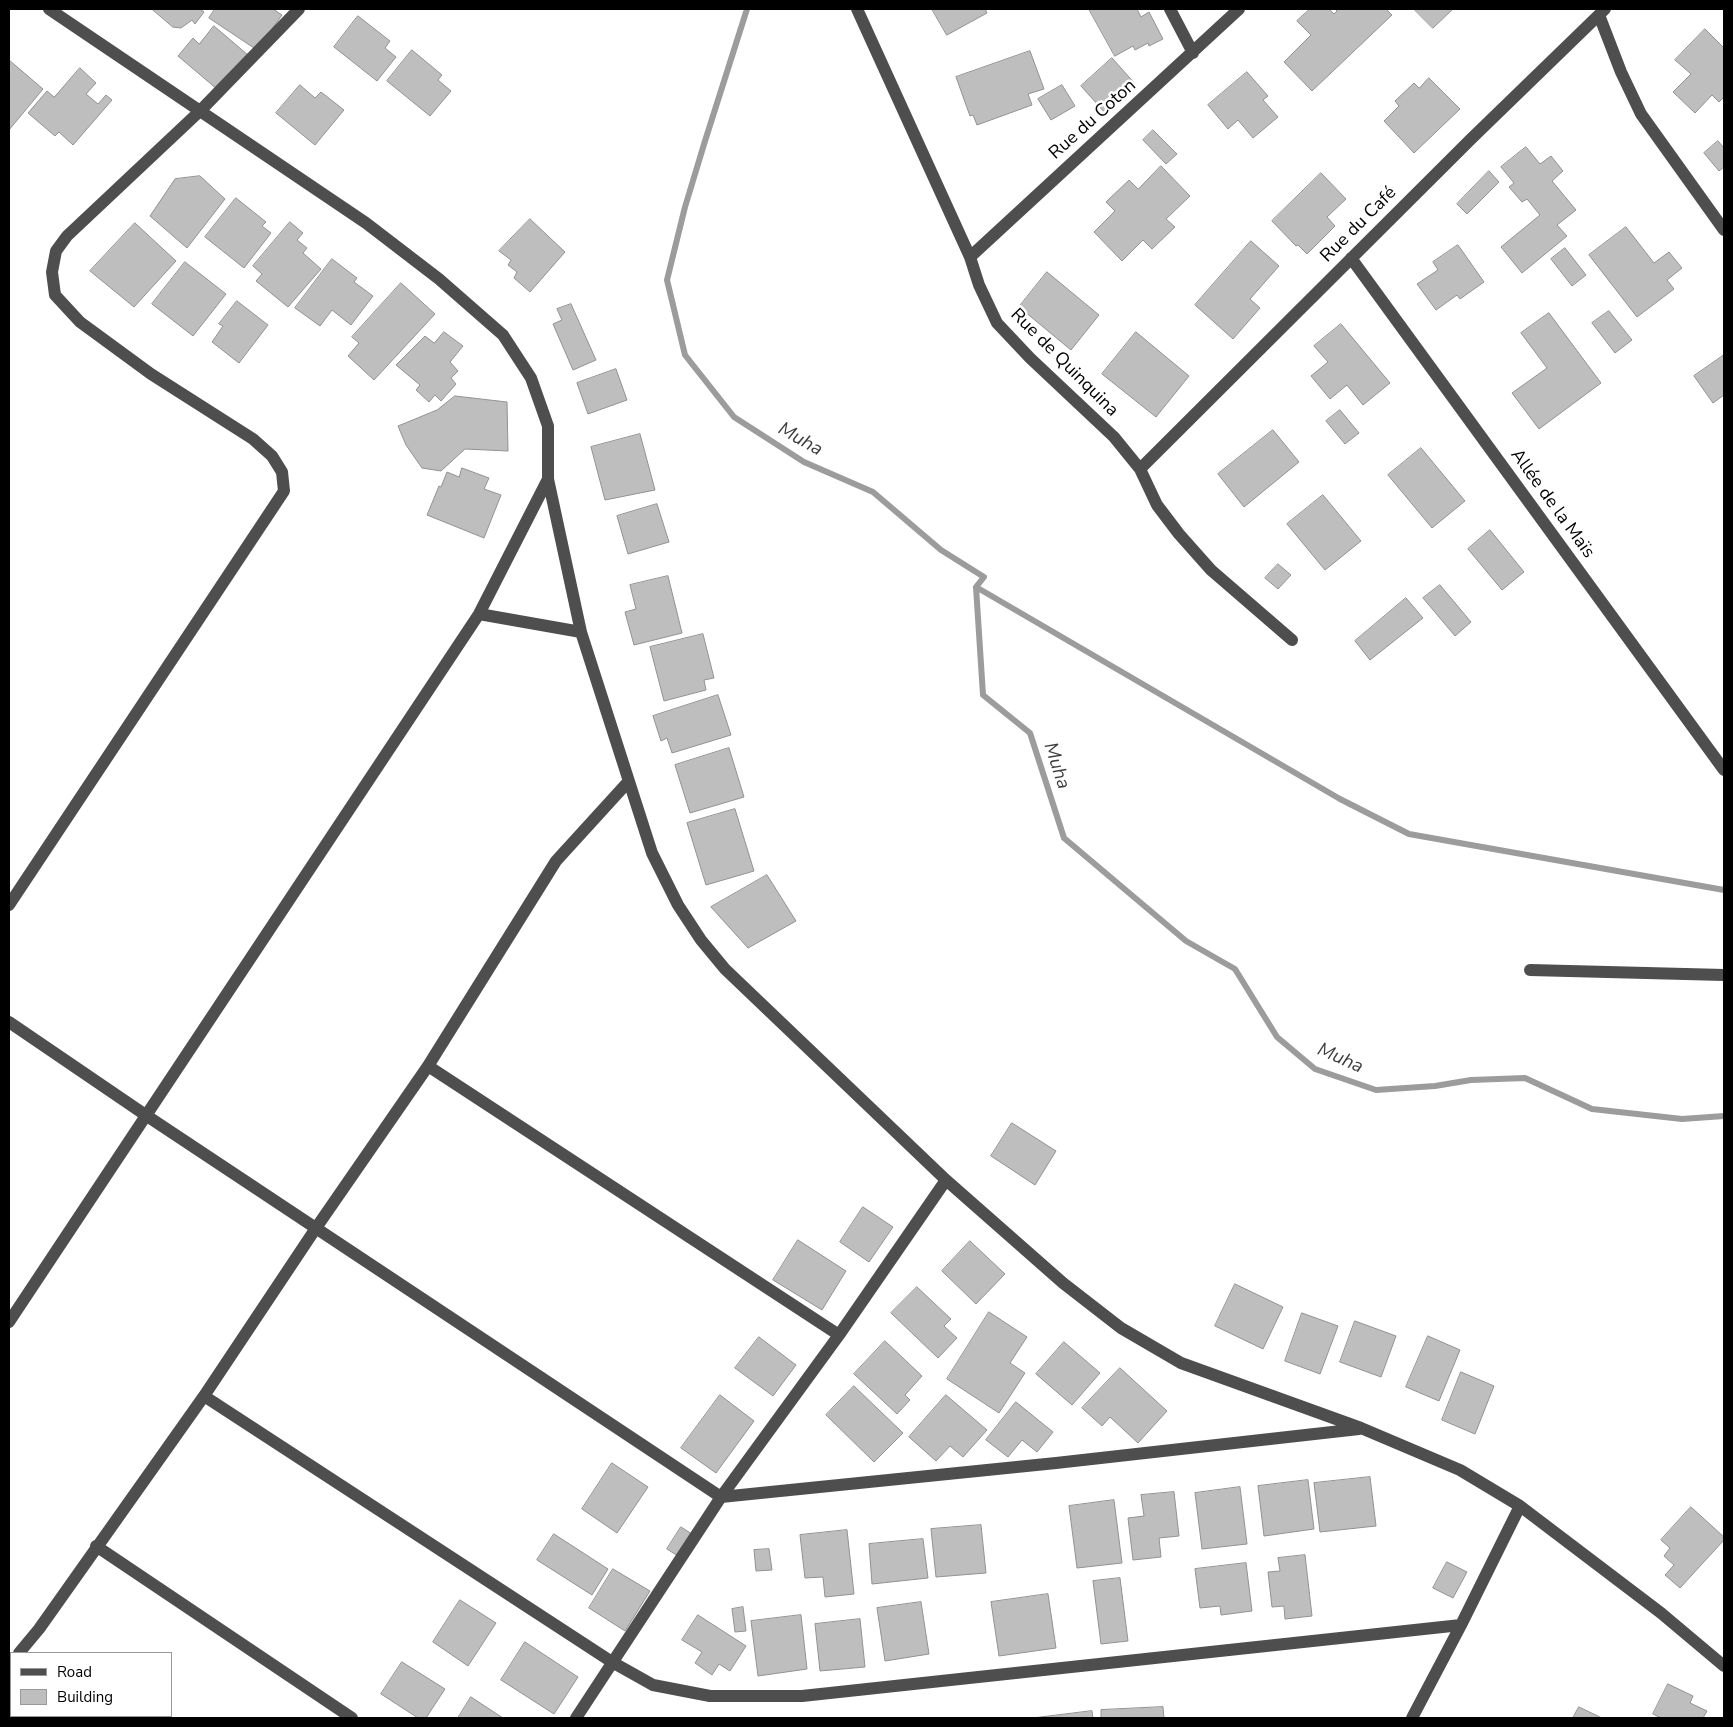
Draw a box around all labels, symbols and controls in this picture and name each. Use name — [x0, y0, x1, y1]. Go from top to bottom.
street label: Rue du Coton — [1045, 75, 1141, 165]
street label: Rue du Café — [1317, 183, 1401, 267]
street label: Rue de Quinquina — [1005, 304, 1123, 422]
water label: Muha — [774, 418, 826, 462]
street label: Allée de la Maïs — [1505, 445, 1599, 563]
water label: Muha — [1038, 740, 1074, 792]
water label: Muha — [1314, 1039, 1366, 1079]
legend — [10, 1652, 172, 1717]
text: Road — [57, 1662, 92, 1682]
text: Building — [57, 1687, 113, 1707]

